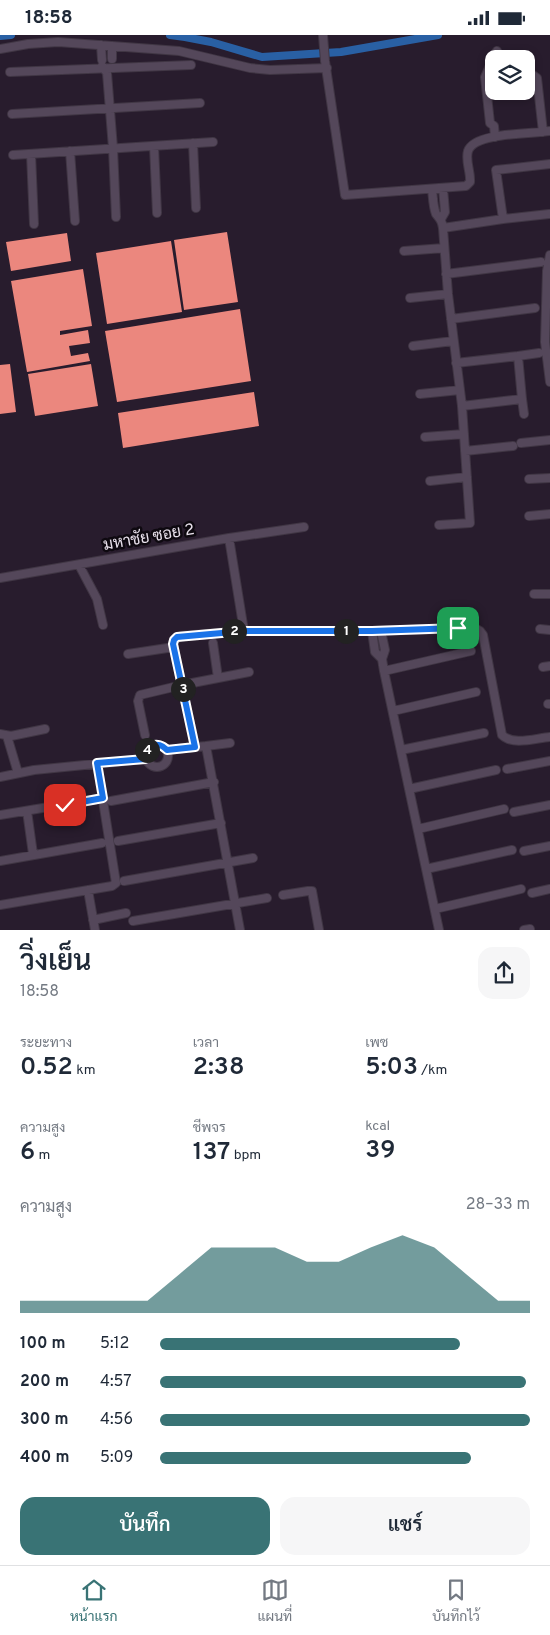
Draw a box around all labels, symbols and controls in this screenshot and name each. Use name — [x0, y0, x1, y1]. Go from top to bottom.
text: 18:58 — [25, 6, 73, 30]
map controls — [485, 50, 535, 100]
button: layers — [485, 50, 535, 100]
street label: มหาชัย ซอย 2 — [101, 518, 196, 556]
pin — [437, 607, 479, 649]
icon: arrive — [444, 614, 472, 642]
pin: 2 — [222, 619, 246, 643]
pin: 1 — [334, 619, 358, 643]
text: 2 — [230, 623, 239, 640]
text: 1 — [344, 623, 349, 640]
pin: 3 — [170, 677, 196, 701]
text: 3 — [179, 681, 188, 698]
pin: 4 — [134, 737, 160, 763]
text: 4 — [143, 742, 152, 759]
pin — [44, 784, 86, 826]
icon: check — [51, 791, 79, 819]
text: วิ่งเย็น — [20, 945, 91, 981]
button: share — [478, 947, 530, 999]
text: 18:58 — [20, 982, 59, 1002]
text: ระยะทาง — [20, 1035, 72, 1052]
text: เวลา — [193, 1035, 219, 1052]
text: เพซ — [365, 1035, 388, 1052]
text: 0.52 — [20, 1052, 73, 1084]
text: 2:38 — [193, 1052, 244, 1084]
text: 5:03 — [365, 1052, 418, 1084]
text: km — [73, 1062, 96, 1079]
text: /km — [418, 1062, 447, 1079]
text: kcal — [365, 1118, 390, 1135]
text: ความสูง — [20, 1120, 65, 1137]
text: ชีพจร — [193, 1120, 226, 1137]
text: 39 — [365, 1135, 395, 1167]
text: 6 — [20, 1137, 35, 1169]
text: 137 — [193, 1137, 230, 1169]
text: m — [35, 1147, 50, 1164]
text: bpm — [230, 1147, 261, 1164]
text: 28–33 m — [466, 1195, 530, 1215]
text: ความสูง — [20, 1198, 72, 1218]
text: 100 m — [20, 1334, 66, 1354]
text: 5:12 — [100, 1334, 129, 1354]
text: 200 m — [20, 1372, 69, 1392]
text: 4:57 — [100, 1372, 132, 1392]
text: 300 m — [20, 1410, 68, 1430]
text: 4:56 — [100, 1410, 133, 1430]
text: 400 m — [20, 1448, 69, 1468]
text: 5:09 — [100, 1448, 133, 1468]
button: บันทึก — [20, 1497, 270, 1555]
button: แชร์ — [280, 1497, 530, 1555]
tab: หน้าแรก — [70, 1576, 118, 1626]
tab: แผนที่ — [257, 1576, 292, 1626]
tab: บันทึกไว้ — [432, 1576, 480, 1626]

